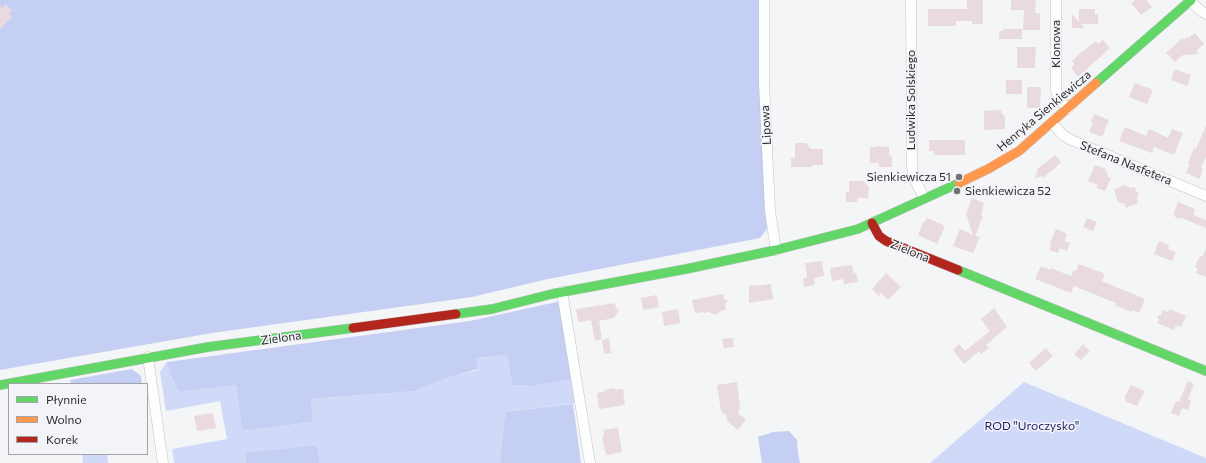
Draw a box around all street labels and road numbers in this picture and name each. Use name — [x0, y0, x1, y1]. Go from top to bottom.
street label: Klonowa — [1049, 20, 1063, 68]
street label: Ludwika Solskiego — [904, 50, 918, 150]
street label: Henryka Sienkiewicza — [994, 67, 1094, 155]
street label: Lipowa — [758, 105, 774, 145]
street label: Stefana Nasfetera — [1078, 138, 1174, 188]
street label: Zielona — [888, 237, 932, 265]
street label: Zielona — [260, 328, 302, 348]

